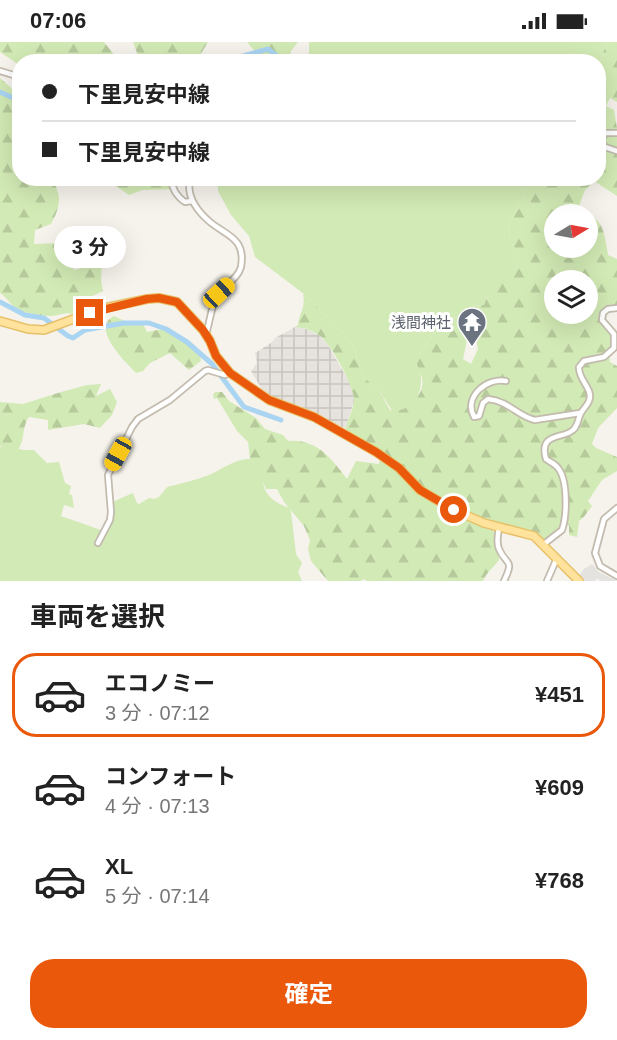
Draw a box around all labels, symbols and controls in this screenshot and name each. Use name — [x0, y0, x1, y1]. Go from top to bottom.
text: 07:06 — [30, 8, 86, 33]
text: 下里見安中線 — [78, 82, 210, 107]
text: 下里見安中線 — [78, 140, 210, 165]
north arrow — [544, 204, 598, 258]
map controls — [544, 204, 598, 324]
callout: 3 分 — [54, 226, 126, 268]
text: 3 分 — [72, 236, 108, 258]
button: layers — [544, 270, 598, 324]
car — [200, 274, 238, 312]
route end — [76, 299, 103, 326]
temple icon: 浅間神社 — [456, 306, 488, 348]
place label: 浅間神社 — [391, 314, 451, 331]
car — [101, 434, 135, 474]
route start — [440, 496, 467, 523]
text: 車両を選択 — [30, 602, 165, 632]
icon: car — [33, 668, 87, 722]
text: エコノミー — [105, 671, 215, 696]
text: ¥451 — [535, 682, 584, 707]
text: 3 分 · 07:12 — [105, 702, 210, 724]
icon: car — [33, 761, 87, 815]
text: コンフォート — [105, 764, 236, 789]
text: ¥609 — [535, 775, 584, 800]
text: 4 分 · 07:13 — [105, 795, 210, 817]
icon: car — [33, 854, 87, 908]
text: XL — [105, 854, 133, 879]
text: ¥768 — [535, 868, 584, 893]
text: 5 分 · 07:14 — [105, 885, 210, 907]
button: 確定 — [30, 959, 587, 1028]

